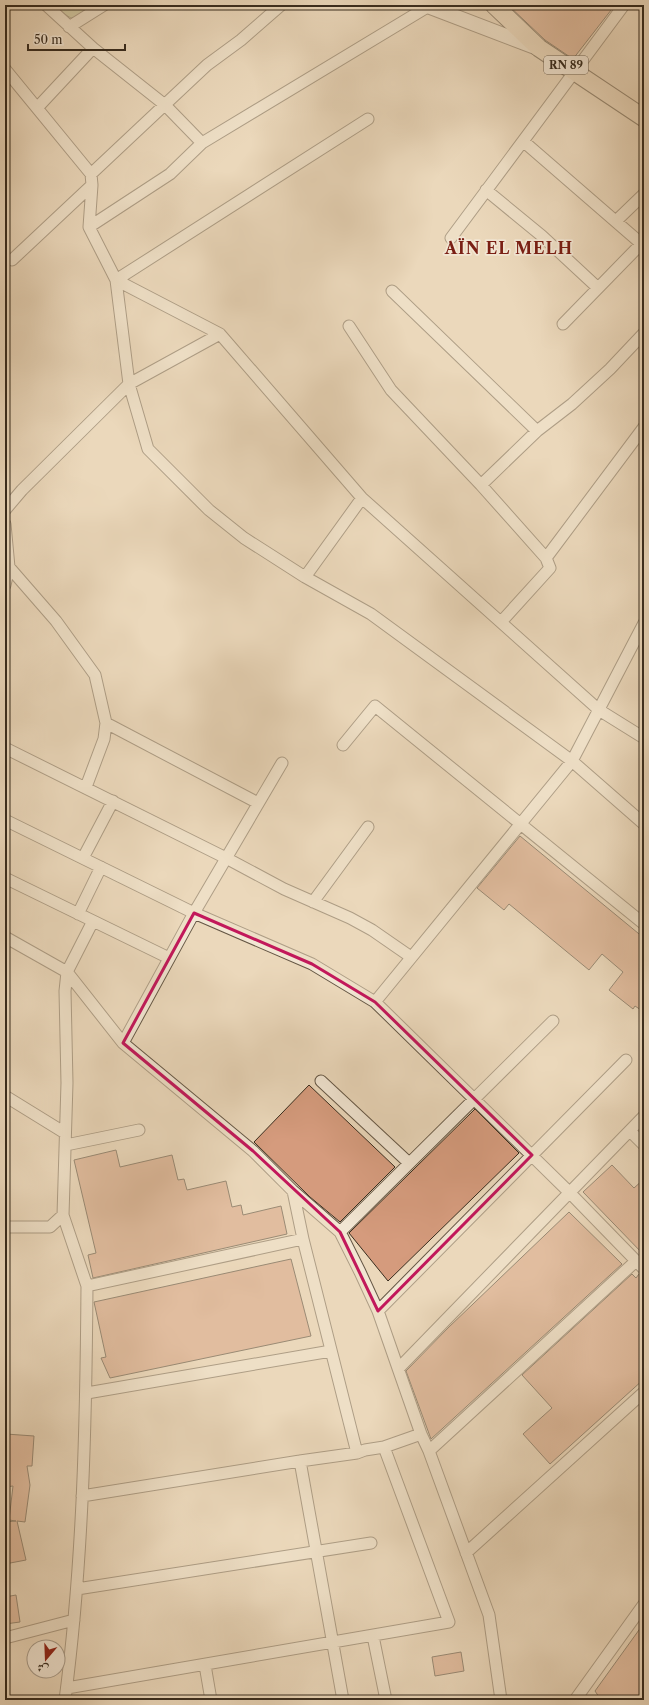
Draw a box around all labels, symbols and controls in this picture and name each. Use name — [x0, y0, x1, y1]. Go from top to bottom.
scale bar — [28, 26, 125, 52]
text: 50 m — [34, 32, 63, 47]
road number: RN 89 — [544, 56, 588, 74]
district label: AÏN EL MELH — [444, 238, 573, 258]
north arrow — [26, 1639, 66, 1679]
text: ش — [35, 1660, 50, 1677]

